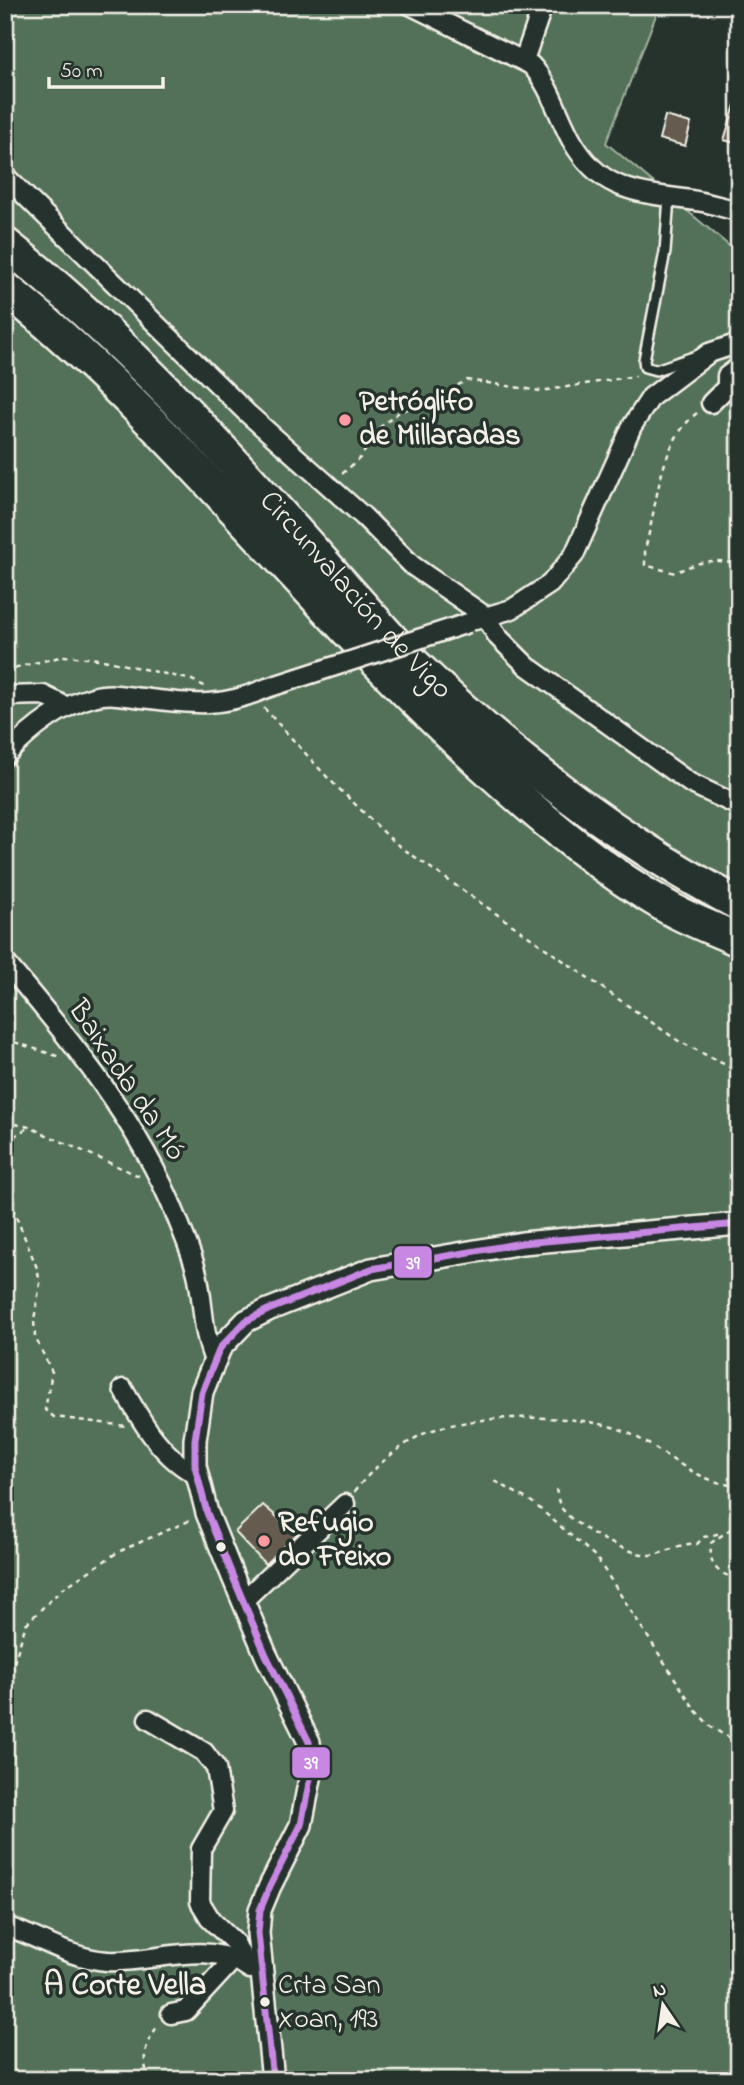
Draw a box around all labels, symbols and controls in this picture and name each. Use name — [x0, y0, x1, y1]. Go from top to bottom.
scale bar — [49, 46, 163, 90]
text: 50 m — [60, 57, 103, 87]
place label: Petróglifo de Millaradas — [359, 381, 521, 459]
marker: Petróglifo de Millaradas — [337, 412, 353, 428]
street label: Circunvalación de Vigo — [248, 481, 462, 711]
street label: Baixada da Mó — [55, 991, 196, 1171]
line badge: 39 — [393, 1245, 433, 1279]
text: 39 — [405, 1251, 420, 1278]
place label: Refugio do Freixo — [278, 1502, 391, 1580]
marker: Refugio do Freixo — [256, 1533, 272, 1549]
unlabelled marker — [214, 1540, 228, 1554]
line badge: 39 — [291, 1746, 331, 1779]
text: 39 — [303, 1751, 318, 1778]
district label: A Corte Vella — [44, 1963, 206, 2010]
place label: Crta San Xoan, 193 — [278, 1966, 380, 2041]
north arrow — [628, 1969, 698, 2039]
text: N — [650, 1976, 669, 2005]
marker: Crta San Xoan, 193 — [258, 1995, 272, 2009]

